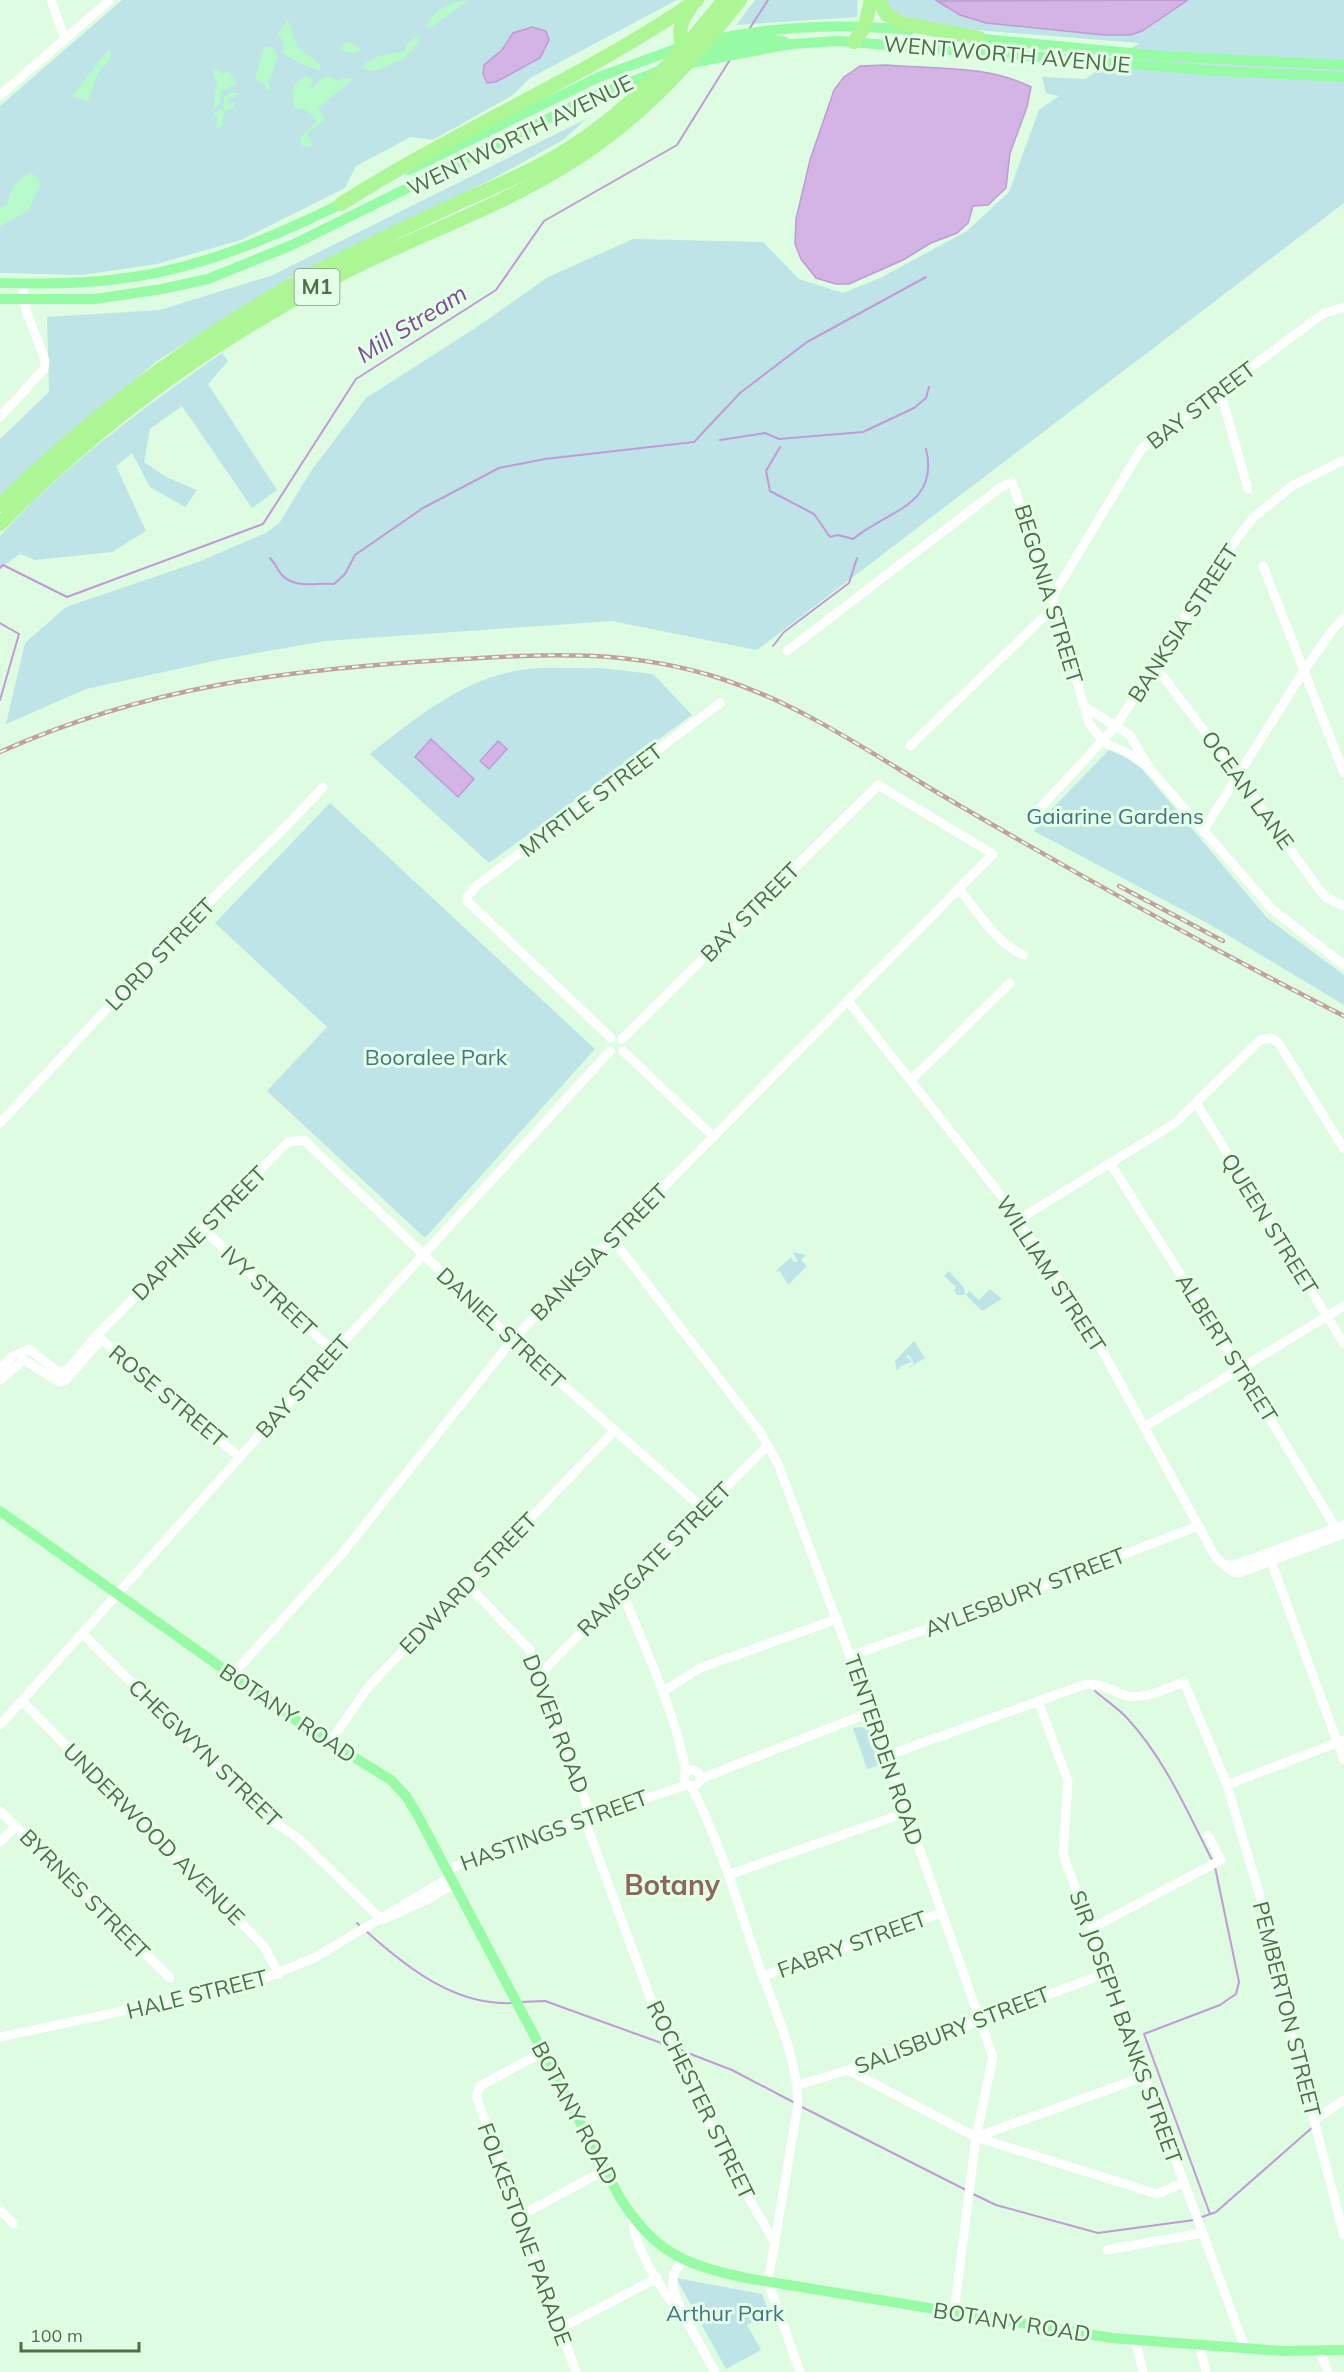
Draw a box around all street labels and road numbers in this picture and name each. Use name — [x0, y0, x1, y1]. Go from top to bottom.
street label: WENTWORTH AVENUE — [882, 29, 1132, 79]
street label: WENTWORTH AVENUE — [402, 68, 638, 202]
road number: M1 — [294, 269, 340, 305]
street label: BAY STREET — [1141, 355, 1261, 455]
street label: BEGONIA STREET — [1008, 501, 1090, 687]
street label: BANKSIA STREET — [1121, 539, 1245, 707]
street label: OCEAN LANE — [1196, 725, 1300, 855]
street label: MYRTLE STREET — [514, 737, 668, 863]
street label: BAY STREET — [694, 856, 806, 968]
street label: LORD STREET — [99, 892, 221, 1016]
street label: QUEEN STREET — [1215, 1148, 1325, 1300]
street label: DAPHNE STREET — [126, 1160, 272, 1306]
street label: BANKSIA STREET — [524, 1177, 674, 1327]
street label: WILLIAM STREET — [990, 1190, 1112, 1358]
street label: IVY STREET — [215, 1239, 323, 1343]
street label: DANIEL STREET — [431, 1261, 571, 1395]
street label: ALBERT STREET — [1170, 1268, 1284, 1428]
street label: BAY STREET — [249, 1329, 357, 1443]
street label: ROSE STREET — [103, 1339, 233, 1453]
street label: RAMSGATE STREET — [571, 1476, 737, 1642]
street label: EDWARD STREET — [393, 1506, 543, 1660]
street label: AYLESBURY STREET — [921, 1541, 1129, 1643]
street label: DOVER ROAD — [517, 1650, 595, 1798]
street label: TENTERDEN ROAD — [838, 1651, 930, 1849]
street label: BOTANY ROAD — [214, 1657, 362, 1769]
street label: CHEGWYN STREET — [123, 1673, 287, 1833]
street label: UNDERWOOD AVENUE — [57, 1737, 251, 1931]
street label: HASTINGS STREET — [456, 1783, 652, 1877]
street label: BYRNES STREET — [14, 1823, 156, 1965]
street label: SIR JOSEPH BANKS STREET — [1063, 1886, 1189, 2168]
street label: PEMBERTON STREET — [1247, 1898, 1327, 2120]
street label: FABRY STREET — [773, 1904, 931, 1984]
street label: HALE STREET — [124, 1963, 270, 2025]
street label: SALISBURY STREET — [850, 1980, 1054, 2080]
street label: ROCHESTER STREET — [641, 1996, 761, 2204]
street label: BOTANY ROAD — [525, 2036, 625, 2190]
street label: FOLKESTONE PARADE — [472, 2119, 578, 2349]
street label: BOTANY ROAD — [931, 2296, 1093, 2348]

